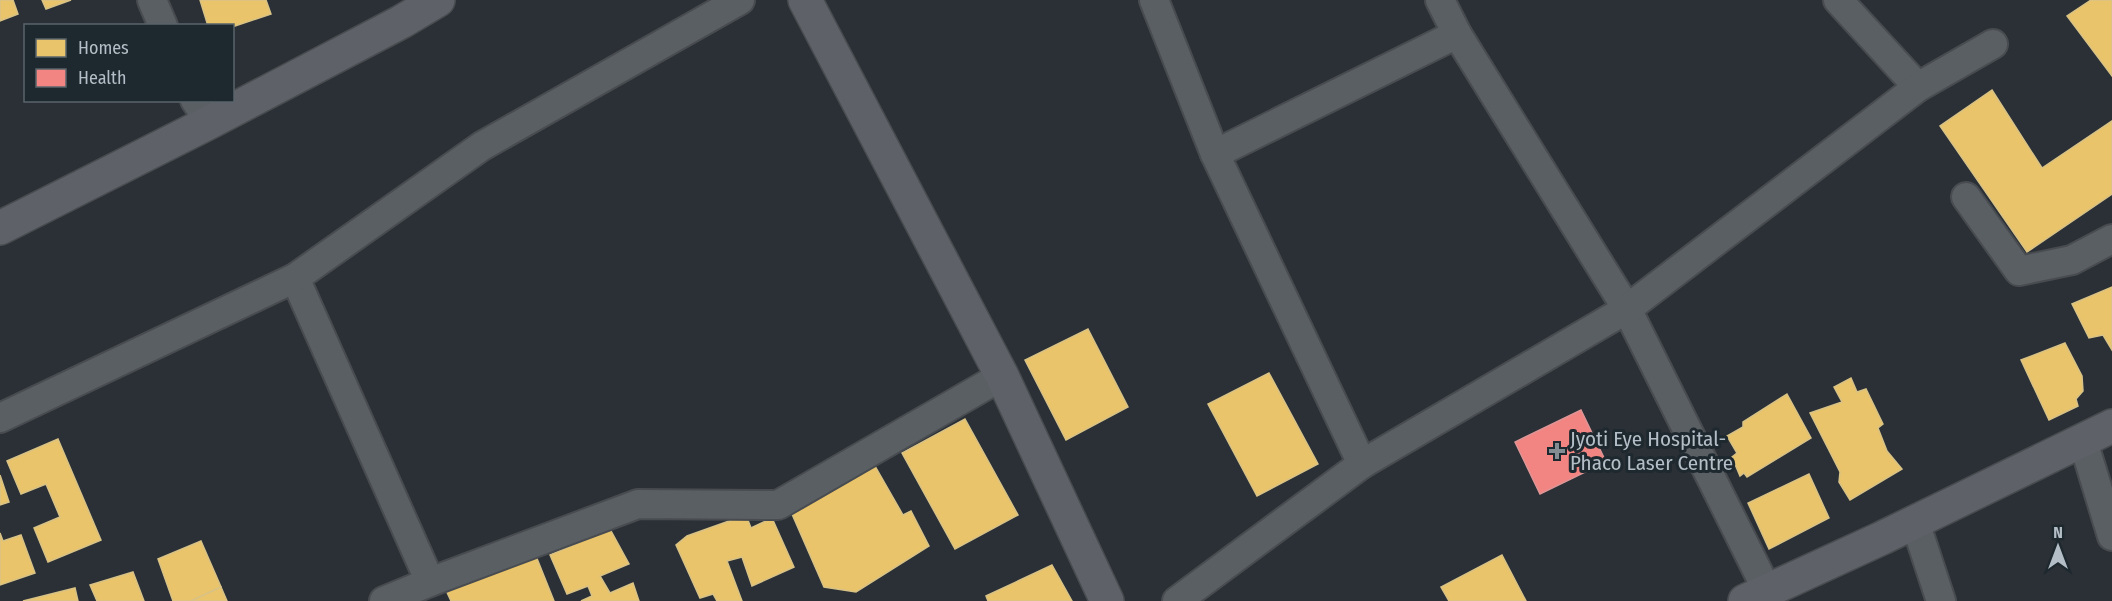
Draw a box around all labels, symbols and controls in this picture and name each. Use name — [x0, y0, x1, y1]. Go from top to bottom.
legend — [24, 24, 234, 102]
text: Homes — [78, 37, 129, 59]
text: Health — [78, 67, 126, 89]
place label: Jyoti Eye Hospital- Phaco Laser Centre — [1570, 426, 1733, 476]
marker: Jyoti Eye Hospital- Phaco Laser Centre — [1548, 442, 1566, 460]
north arrow — [2028, 517, 2088, 577]
text: N — [2053, 523, 2063, 542]

